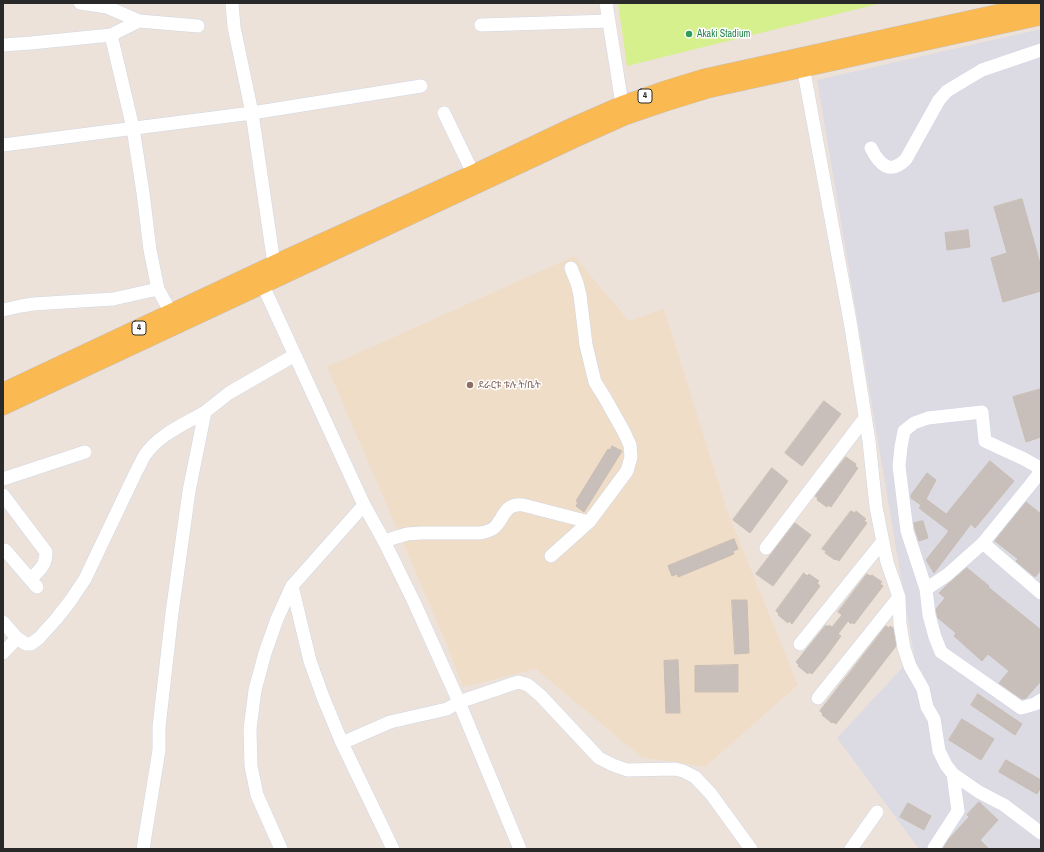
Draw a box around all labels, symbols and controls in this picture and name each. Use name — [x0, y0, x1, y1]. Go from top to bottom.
place label: Akaki Stadium — [697, 28, 750, 40]
marker: Akaki Stadium — [684, 29, 694, 39]
road number: 4 — [638, 89, 652, 103]
road number: 4 — [132, 321, 146, 335]
place label: ደራርቱ ቱሉ ት/ቤት — [478, 379, 541, 391]
marker: ደራርቱ ቱሉ ት/ቤት — [465, 380, 475, 390]

